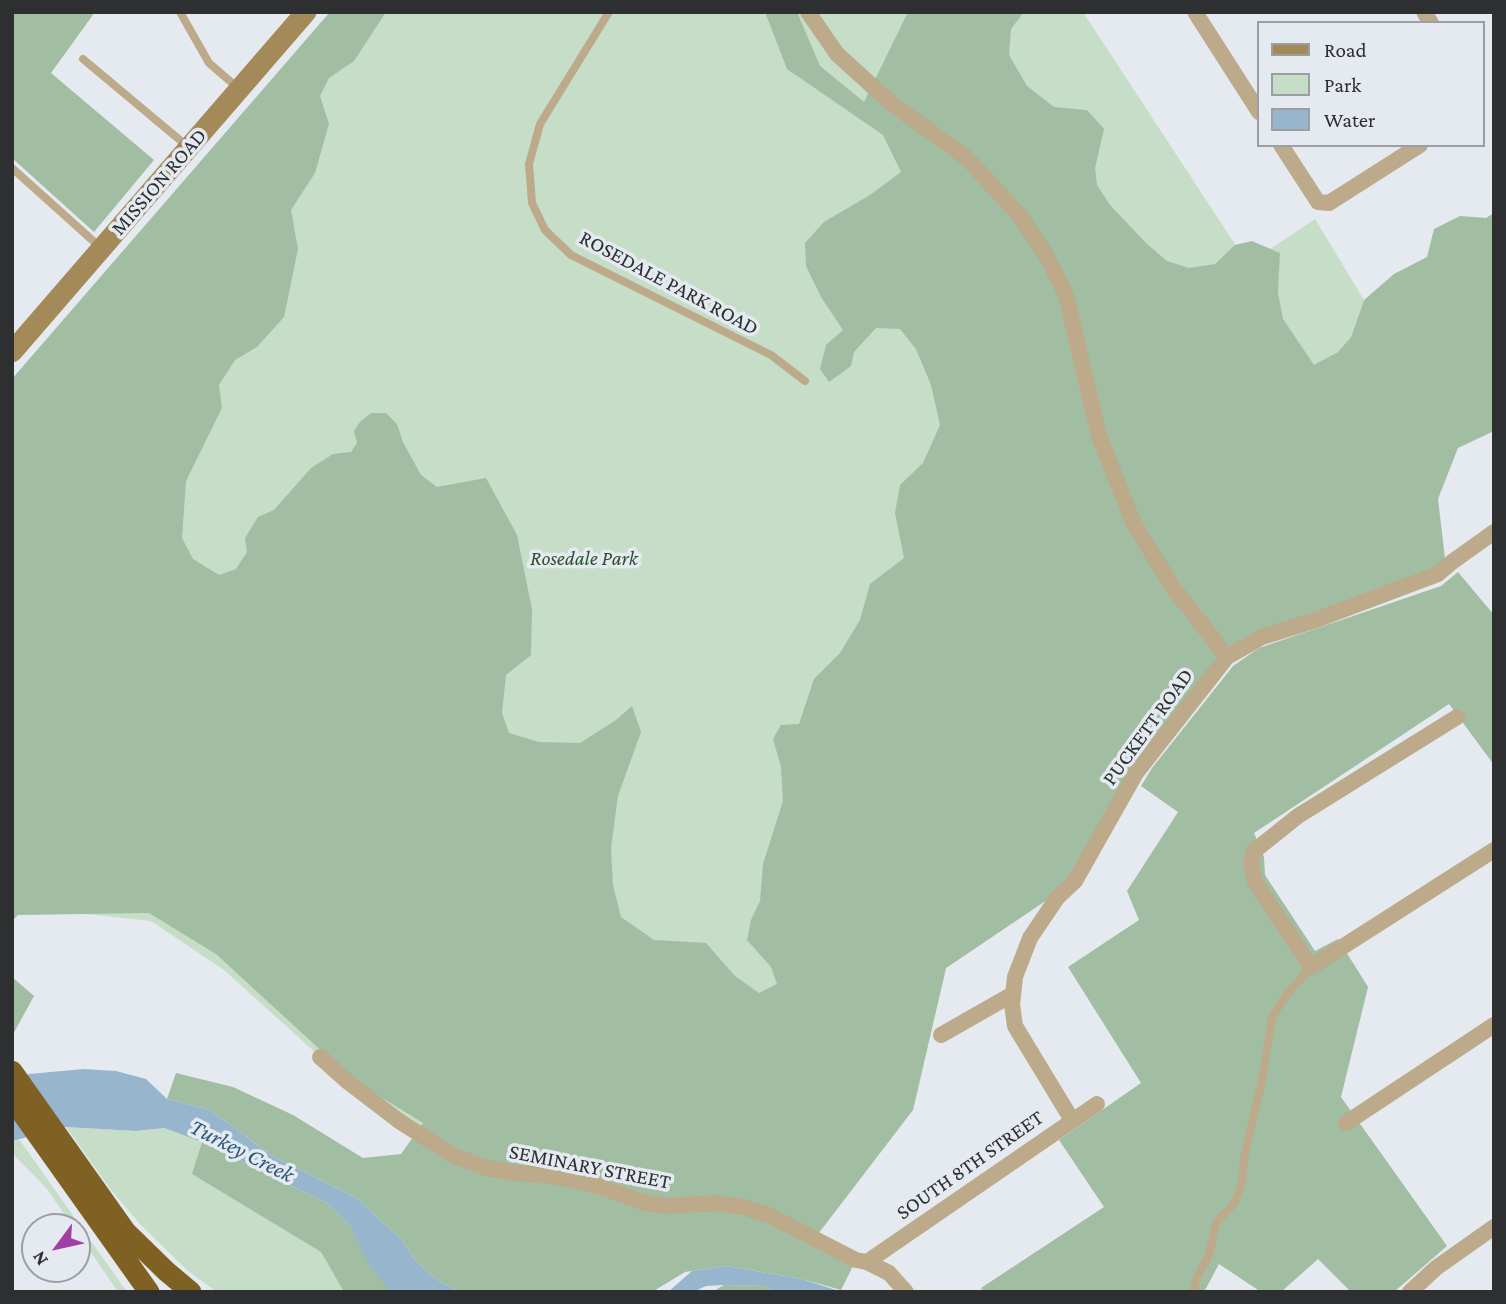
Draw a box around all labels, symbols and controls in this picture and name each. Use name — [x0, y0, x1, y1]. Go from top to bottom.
legend — [1258, 21, 1485, 147]
text: Road — [1324, 38, 1367, 62]
text: Park — [1324, 73, 1361, 97]
text: Water — [1324, 108, 1376, 132]
street label: MISSION ROAD — [106, 124, 212, 240]
street label: ROSEDALE PARK ROAD — [575, 225, 763, 341]
park label: Rosedale Park — [530, 546, 638, 572]
street label: PUCKETT ROAD — [1097, 664, 1199, 790]
street label: SOUTH 8TH STREET — [892, 1105, 1048, 1225]
water label: Turkey Creek — [185, 1113, 299, 1189]
street label: SEMINARY STREET — [507, 1139, 673, 1195]
north arrow — [21, 1213, 91, 1283]
text: N — [27, 1247, 52, 1270]

